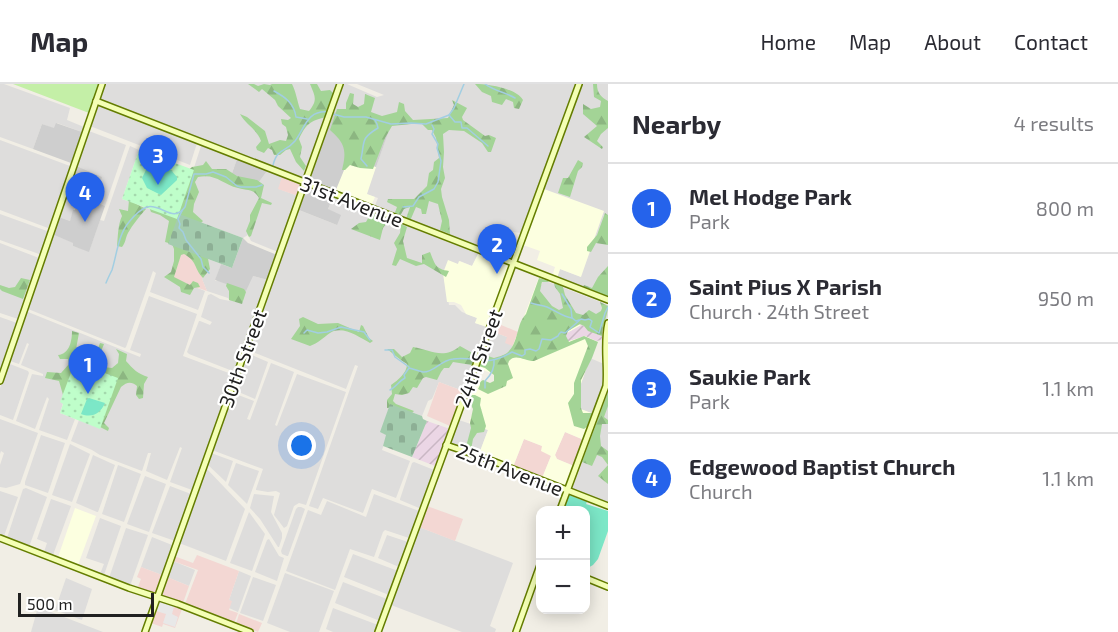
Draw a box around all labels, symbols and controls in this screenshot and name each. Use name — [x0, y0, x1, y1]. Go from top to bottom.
text: Map — [30, 24, 88, 58]
text: Home — [760, 29, 816, 54]
text: Map — [849, 29, 891, 54]
text: About — [924, 29, 981, 54]
text: Contact — [1014, 29, 1088, 54]
text: Nearby — [632, 108, 721, 139]
text: 4 results — [1014, 111, 1094, 135]
pin: 3 — [138, 135, 178, 185]
street label: 31st Avenue — [297, 170, 407, 232]
pin: 4 — [66, 172, 104, 222]
text: Mel Hodge Park — [689, 183, 852, 209]
text: 1 — [647, 196, 656, 220]
text: 800 m — [1036, 196, 1094, 220]
text: Park — [689, 209, 730, 233]
pin: 2 — [478, 224, 516, 274]
text: Saint Pius X Parish — [689, 273, 882, 299]
text: 2 — [646, 286, 657, 310]
text: 950 m — [1038, 286, 1094, 310]
text: Church · 24th Street — [689, 299, 869, 323]
street label: 30th Street — [213, 305, 271, 410]
street label: 24th Street — [449, 305, 507, 410]
pin: 1 — [68, 344, 107, 394]
text: Saukie Park — [689, 363, 811, 389]
text: 3 — [646, 376, 657, 400]
text: 1.1 km — [1042, 376, 1094, 400]
text: Park — [689, 389, 730, 413]
your location — [287, 431, 316, 460]
street label: 25th Avenue — [453, 438, 567, 500]
text: Edgewood Baptist Church — [689, 453, 956, 479]
text: 4 — [645, 466, 658, 490]
text: 1.1 km — [1042, 466, 1094, 490]
text: Church — [689, 479, 753, 503]
map controls — [536, 506, 590, 614]
button: + — [536, 506, 590, 560]
button: − — [536, 560, 590, 614]
scale bar — [18, 590, 154, 618]
text: 500 m — [27, 594, 72, 613]

